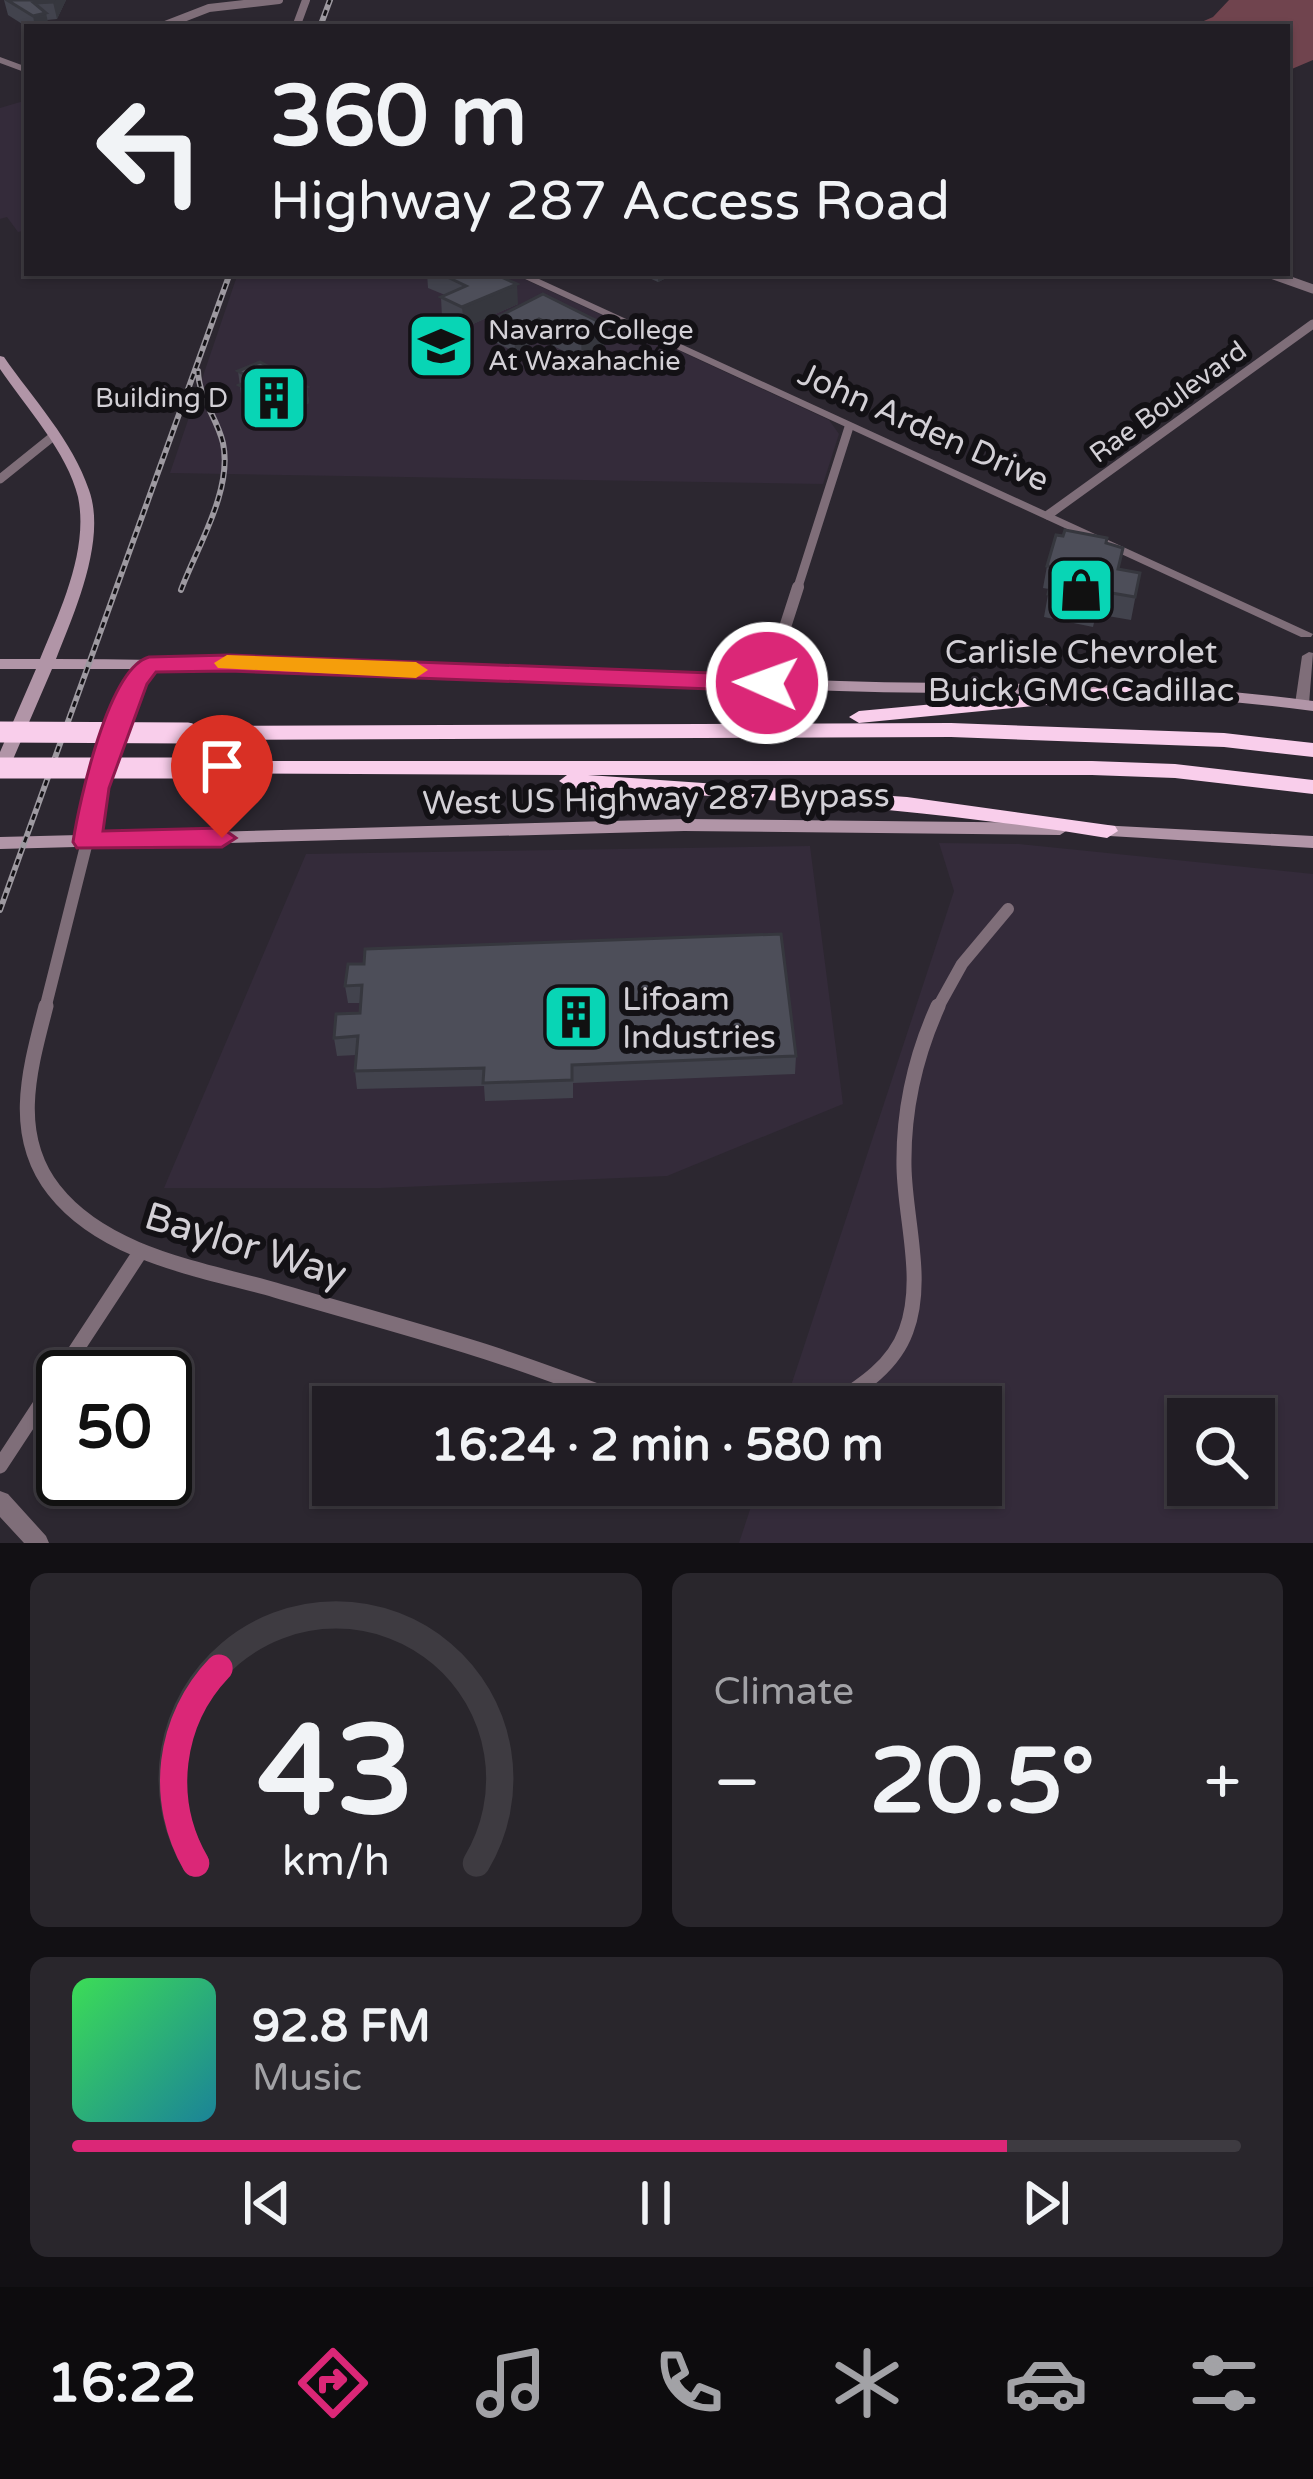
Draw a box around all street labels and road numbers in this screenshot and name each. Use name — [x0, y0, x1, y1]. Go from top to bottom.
street label: Rae Boulevard — [1083, 334, 1253, 471]
street label: John Arden Drive — [792, 355, 1055, 500]
street label: West US Highway 287 Bypass — [422, 776, 890, 823]
street label: Baylor Way — [139, 1192, 352, 1298]

